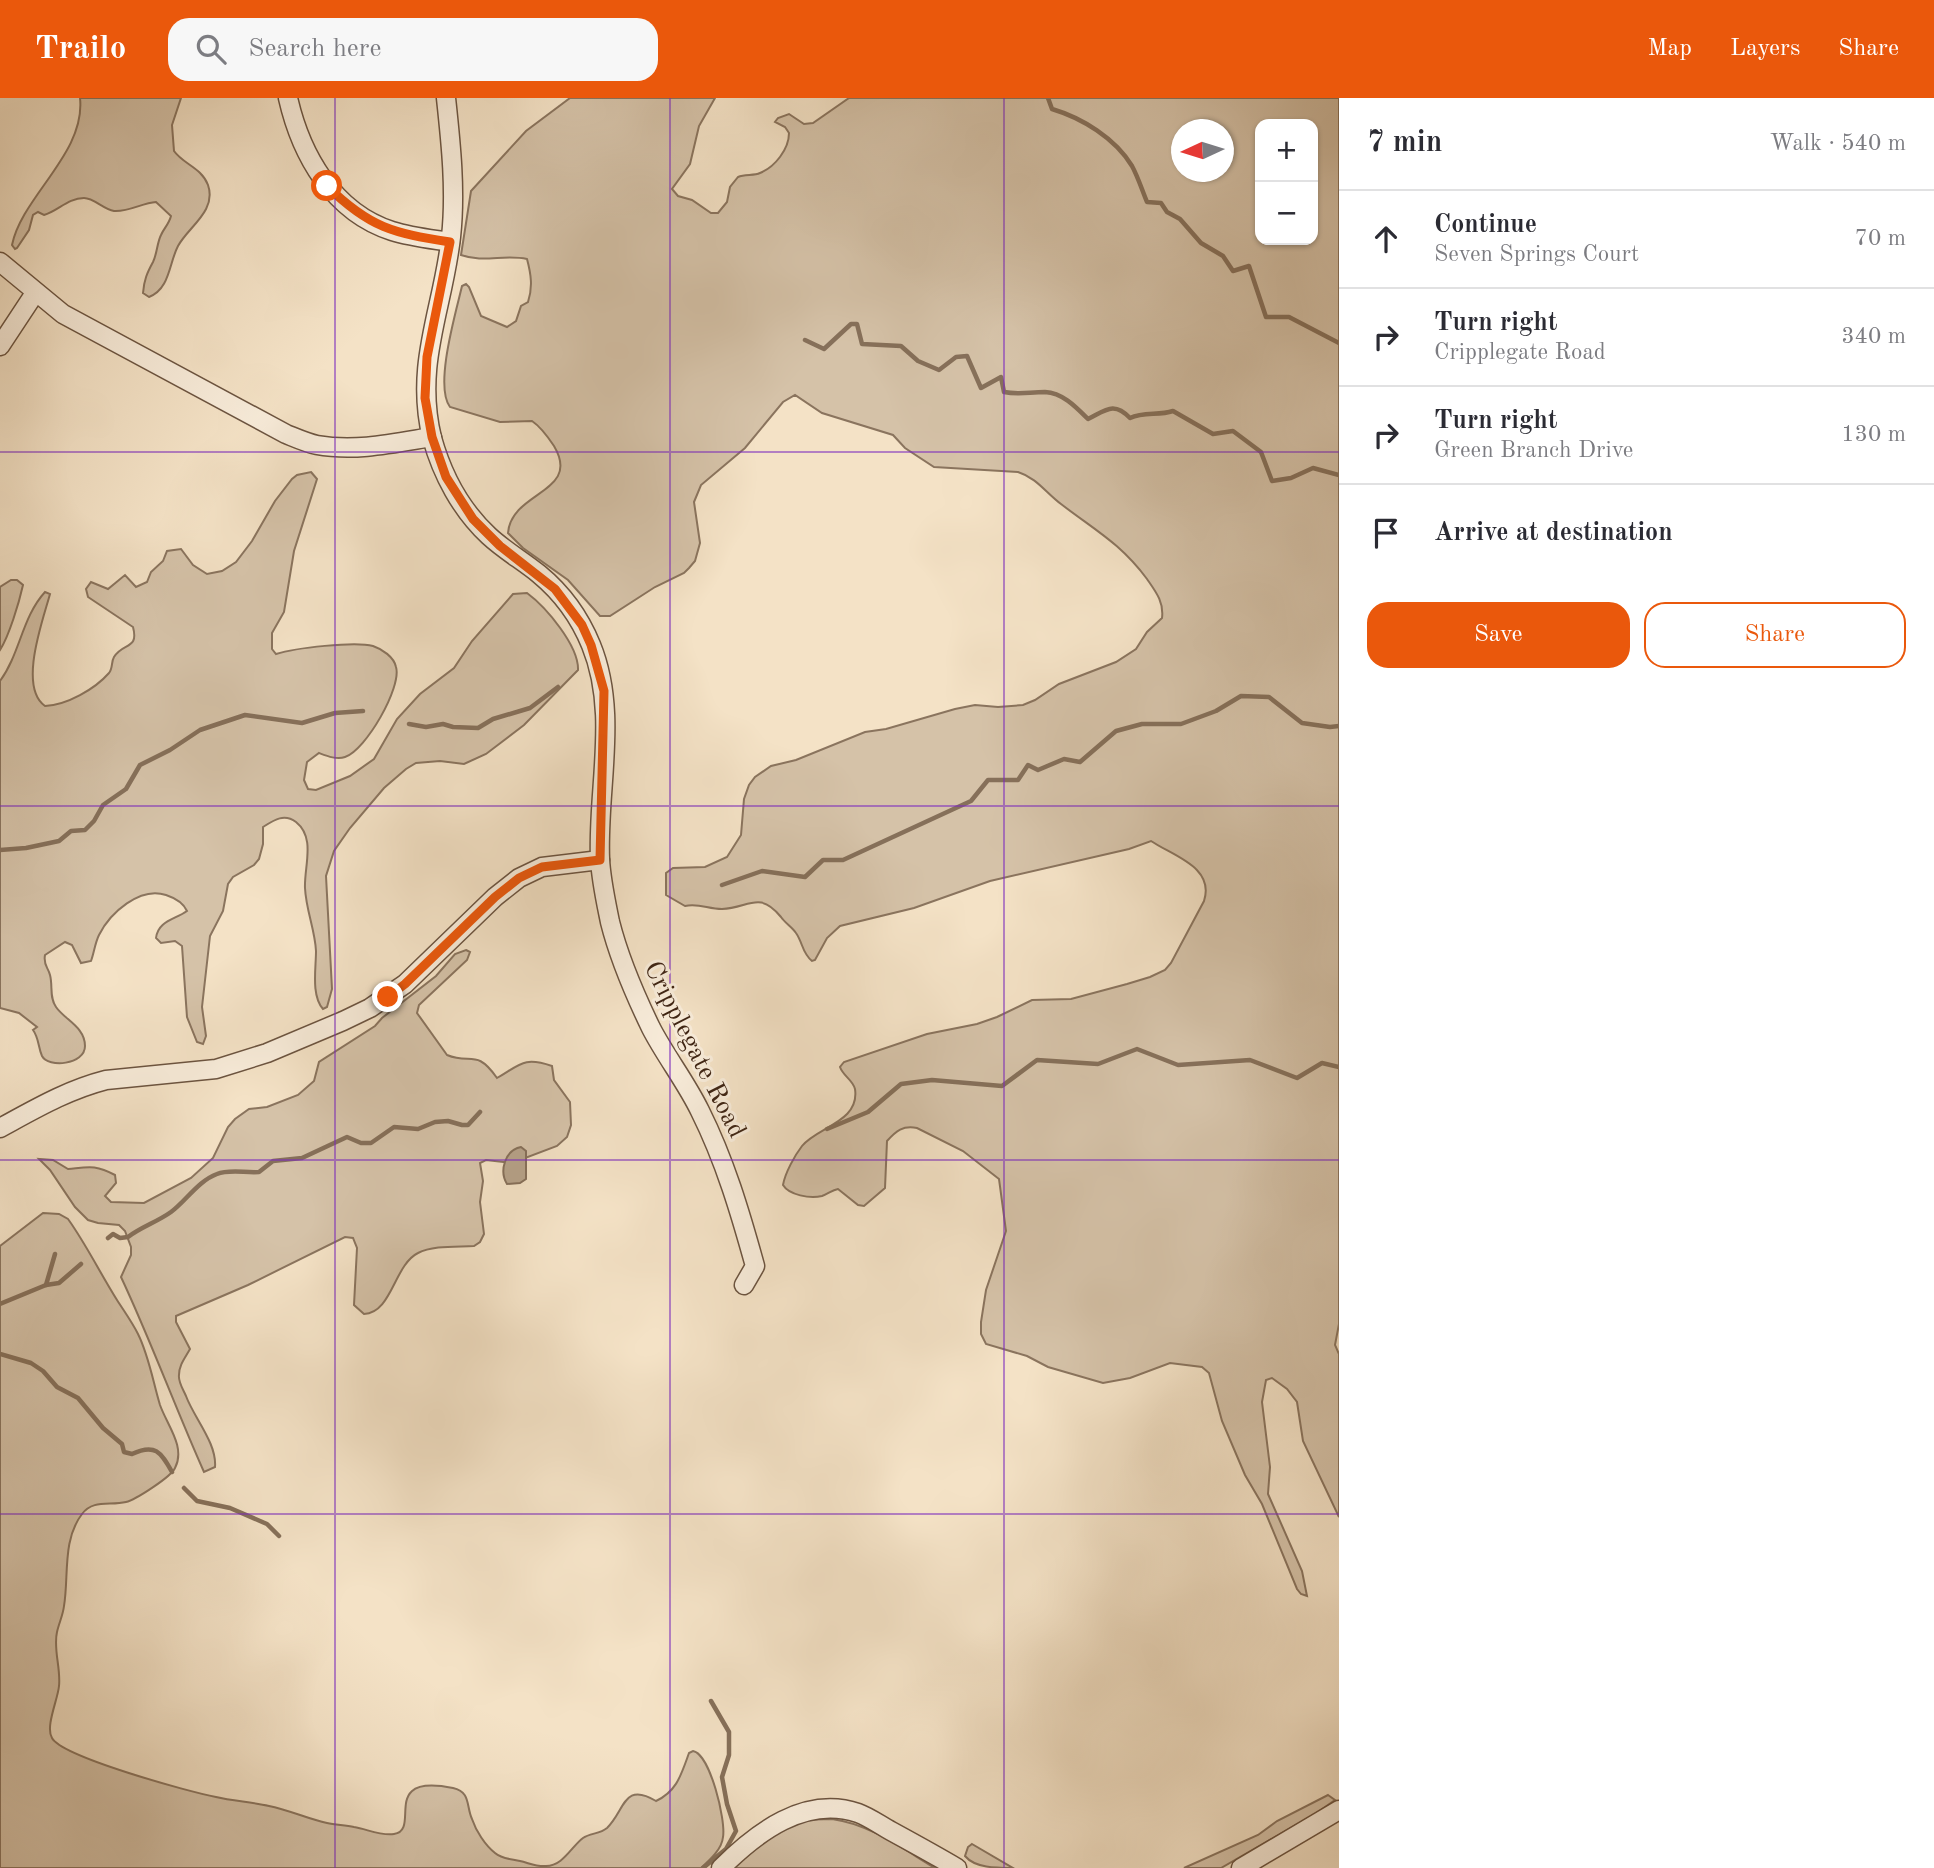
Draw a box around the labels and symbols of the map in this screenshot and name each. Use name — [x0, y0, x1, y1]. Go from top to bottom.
north arrow — [1171, 119, 1234, 182]
route start — [311, 170, 342, 201]
street label: Cripplegate Road — [639, 958, 750, 1142]
route end — [372, 981, 403, 1012]

